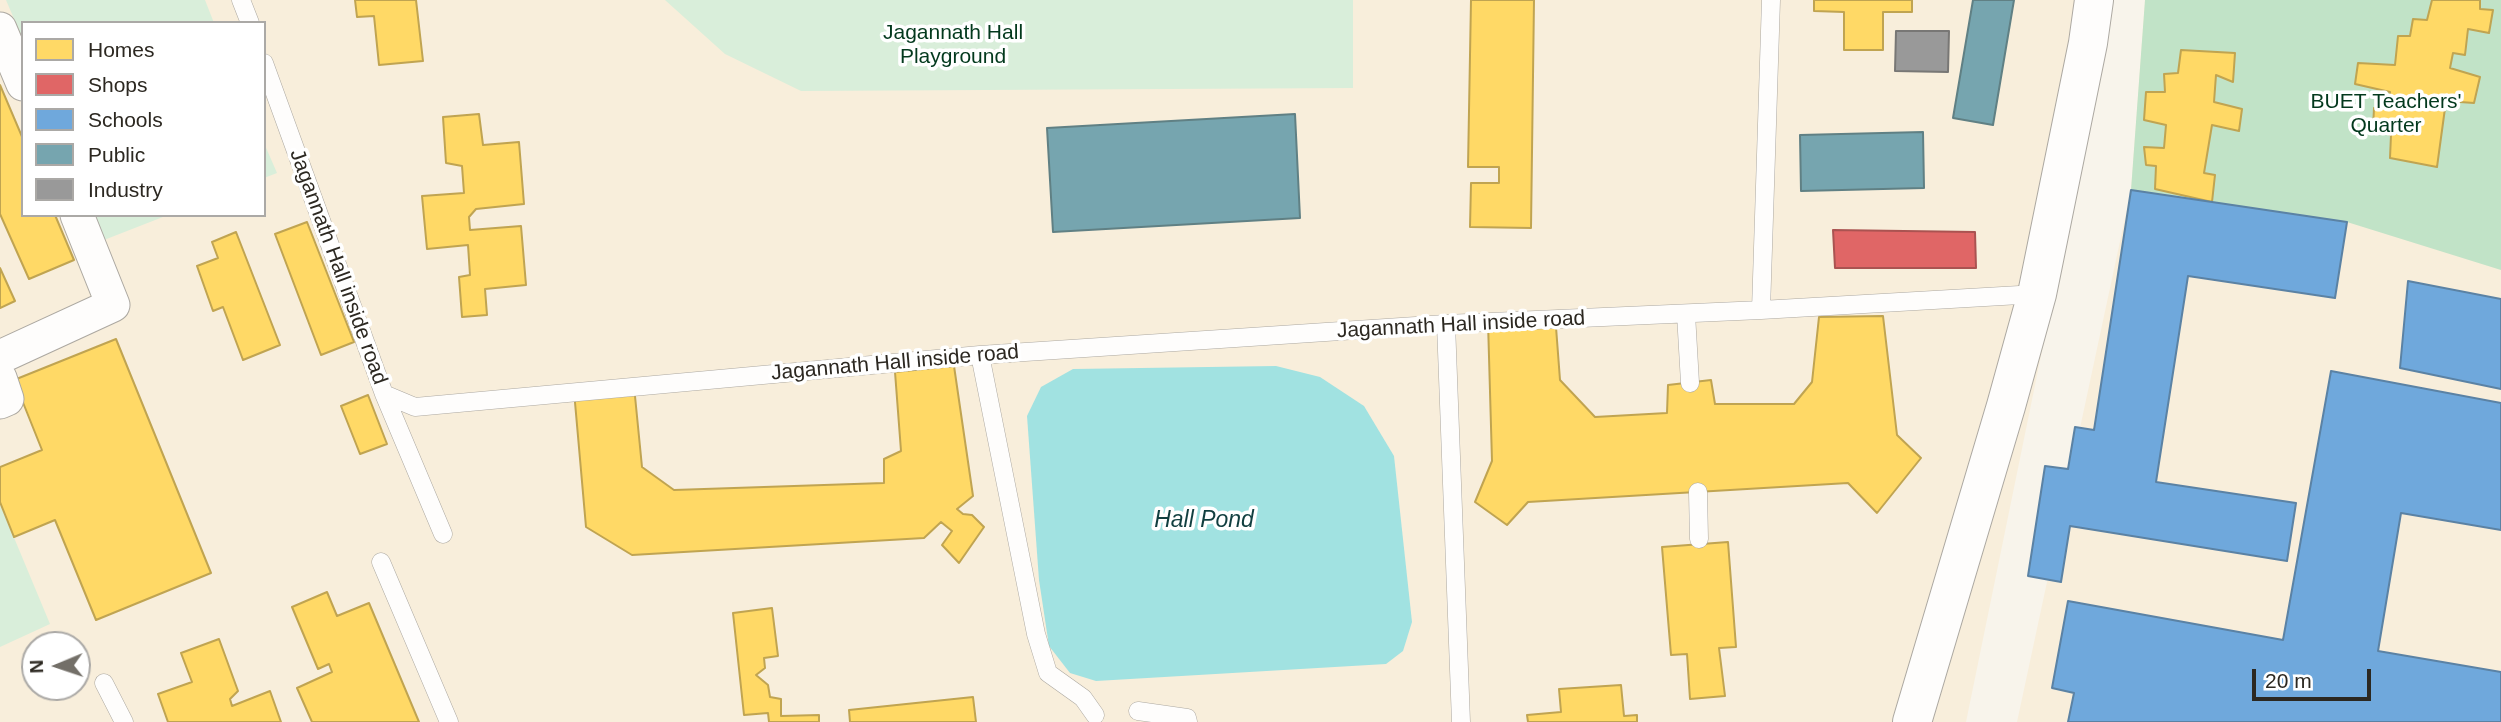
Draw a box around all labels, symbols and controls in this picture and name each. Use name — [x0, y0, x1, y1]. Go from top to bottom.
park label: Jagannath Hall Playground — [883, 20, 1023, 70]
legend — [21, 21, 266, 217]
text: Homes — [88, 38, 155, 61]
text: Shops — [88, 73, 148, 96]
park label: BUET Teachers' Quarter — [2310, 89, 2462, 139]
text: Schools — [88, 108, 163, 131]
text: Public — [88, 143, 145, 166]
street label: Jagannath Hall inside road — [284, 146, 392, 388]
text: Industry — [88, 178, 163, 201]
street label: Jagannath Hall inside road — [1336, 306, 1586, 344]
street label: Jagannath Hall inside road — [770, 340, 1020, 386]
water label: Hall Pond — [1154, 507, 1254, 535]
north arrow — [21, 631, 91, 701]
scale bar — [2256, 656, 2375, 700]
text: N — [26, 659, 47, 674]
text: 20 m — [2265, 669, 2312, 692]

